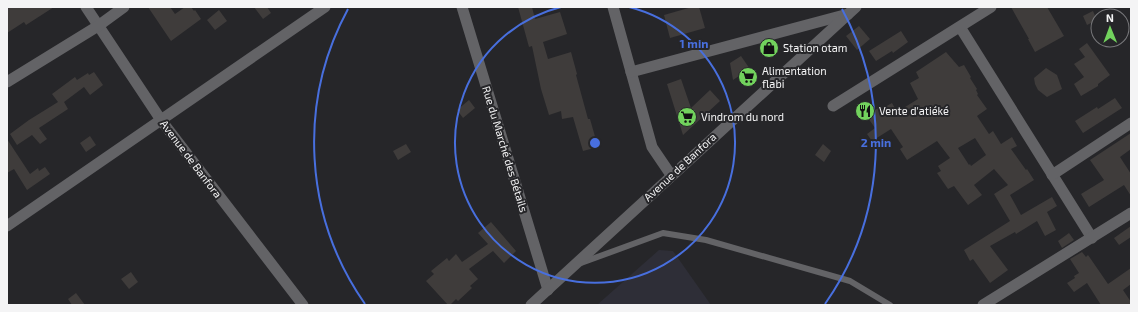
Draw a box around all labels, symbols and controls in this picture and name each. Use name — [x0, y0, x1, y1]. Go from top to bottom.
north arrow — [1090, 8, 1130, 48]
text: N — [1106, 11, 1114, 24]
text: 1 min — [680, 36, 708, 50]
shop icon: Station otam — [758, 37, 780, 59]
place label: Station otam — [783, 41, 847, 54]
place label: Alimentation flabi — [762, 64, 827, 90]
supermarket icon: Alimentation flabi — [737, 66, 759, 88]
street label: Rue du Marché des Bétails — [480, 84, 531, 214]
restaurant icon: Vente d'atiéké — [854, 100, 876, 122]
place label: Vente d'atiéké — [879, 104, 949, 117]
supermarket icon: Vindrom du nord — [676, 106, 698, 128]
place label: Vindrom du nord — [701, 110, 784, 123]
street label: Avenue de Banfora — [158, 117, 225, 200]
street label: Avenue de Banfora — [641, 130, 718, 203]
text: 2 min — [861, 135, 891, 149]
centre of rings — [588, 136, 602, 150]

